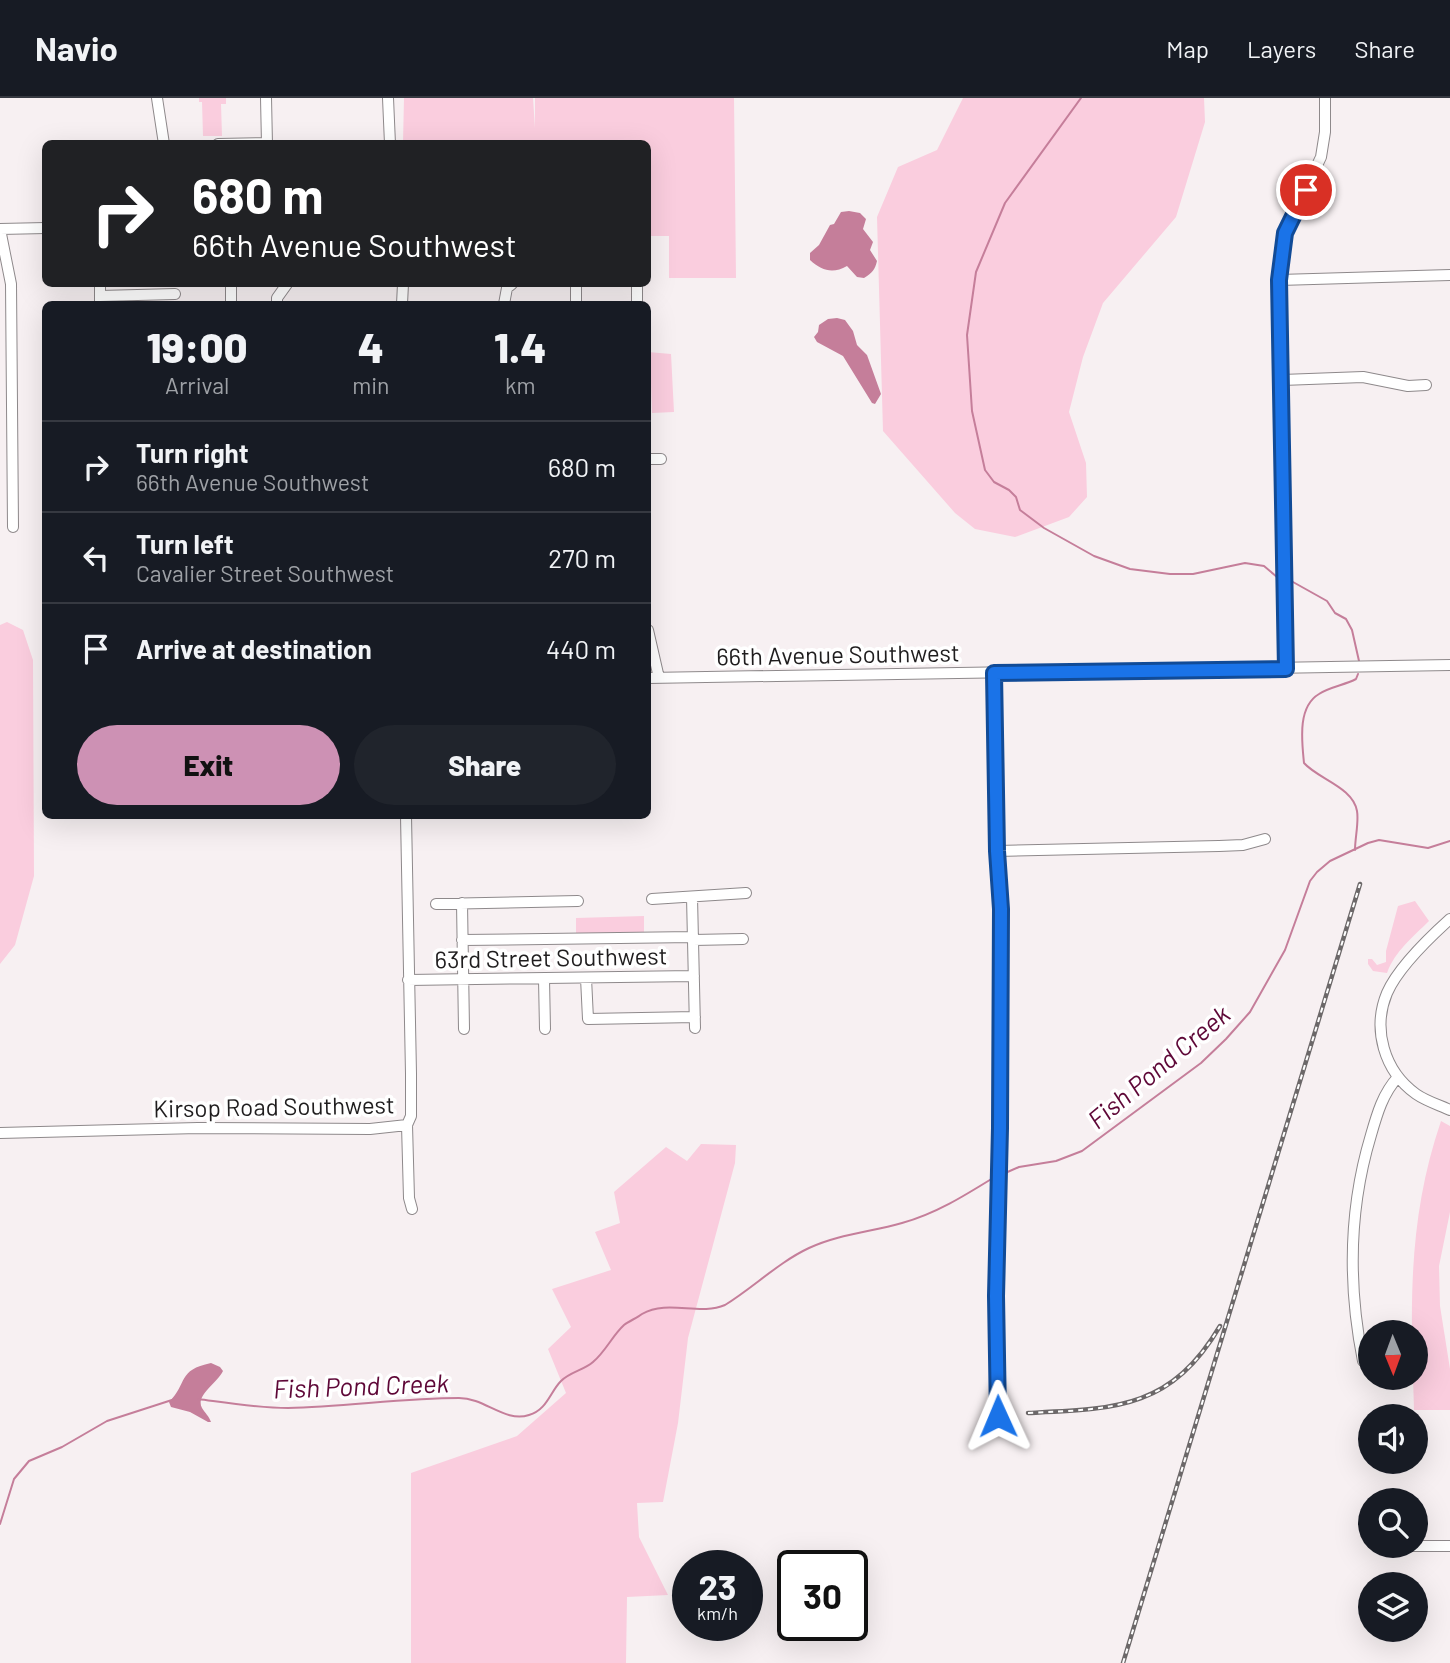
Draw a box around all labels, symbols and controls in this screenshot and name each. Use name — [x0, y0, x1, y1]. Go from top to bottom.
text: Navio — [35, 28, 118, 68]
text: Map — [1166, 34, 1209, 63]
text: Layers — [1247, 34, 1316, 63]
text: Share — [1354, 34, 1415, 63]
pin — [1276, 160, 1336, 220]
text: 680 m — [192, 165, 323, 224]
icon: right — [77, 168, 168, 259]
icon: arrive — [1287, 171, 1325, 209]
text: 66th Avenue Southwest — [192, 225, 517, 263]
text: 19:00 — [147, 321, 248, 371]
text: 4 — [358, 321, 384, 371]
text: 1.4 — [494, 321, 546, 371]
text: Arrival — [165, 371, 229, 399]
text: min — [352, 371, 389, 399]
text: km — [505, 371, 535, 399]
text: Turn right — [136, 437, 249, 468]
icon: right — [77, 448, 115, 486]
text: 680 m — [548, 451, 616, 482]
text: 66th Avenue Southwest — [136, 468, 369, 496]
text: Turn left — [136, 528, 234, 559]
icon: left — [77, 539, 115, 577]
text: 270 m — [548, 542, 616, 573]
text: Cavalier Street Southwest — [136, 559, 394, 587]
icon: arrive — [77, 630, 115, 668]
text: Arrive at destination — [136, 633, 372, 664]
text: 440 m — [546, 633, 616, 664]
street label: 66th Avenue Southwest — [716, 637, 960, 671]
button: Exit — [77, 725, 340, 805]
button: Share — [354, 725, 616, 805]
street label: 63rd Street Southwest — [434, 940, 668, 974]
water label: Fish Pond Creek — [1081, 997, 1236, 1134]
street label: Kirsop Road Southwest — [153, 1089, 395, 1123]
north arrow — [1358, 1320, 1428, 1390]
map controls — [1358, 1320, 1428, 1642]
water label: Fish Pond Creek — [273, 1366, 450, 1404]
position arrow — [961, 1379, 1035, 1453]
button: sound — [1358, 1404, 1428, 1474]
button: search — [1358, 1488, 1428, 1558]
speed limit sign: 30 — [777, 1550, 868, 1641]
text: 23 — [698, 1565, 737, 1607]
button: layers — [1358, 1572, 1428, 1642]
text: km/h — [697, 1602, 738, 1624]

